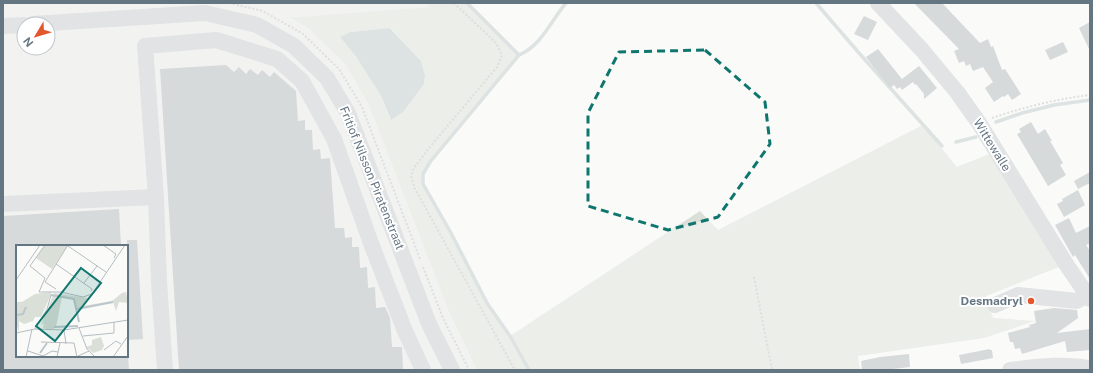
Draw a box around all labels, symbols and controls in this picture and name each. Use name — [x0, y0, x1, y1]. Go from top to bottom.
north arrow — [16, 16, 56, 56]
text: N — [21, 35, 35, 49]
street label: Fritiof Nilsson Piratenstraat — [337, 104, 407, 252]
street label: Wittewalle — [970, 116, 1014, 174]
inset map — [16, 245, 128, 357]
place label: Desmadryl — [961, 294, 1023, 308]
marker: Desmadryl — [1026, 296, 1036, 306]

